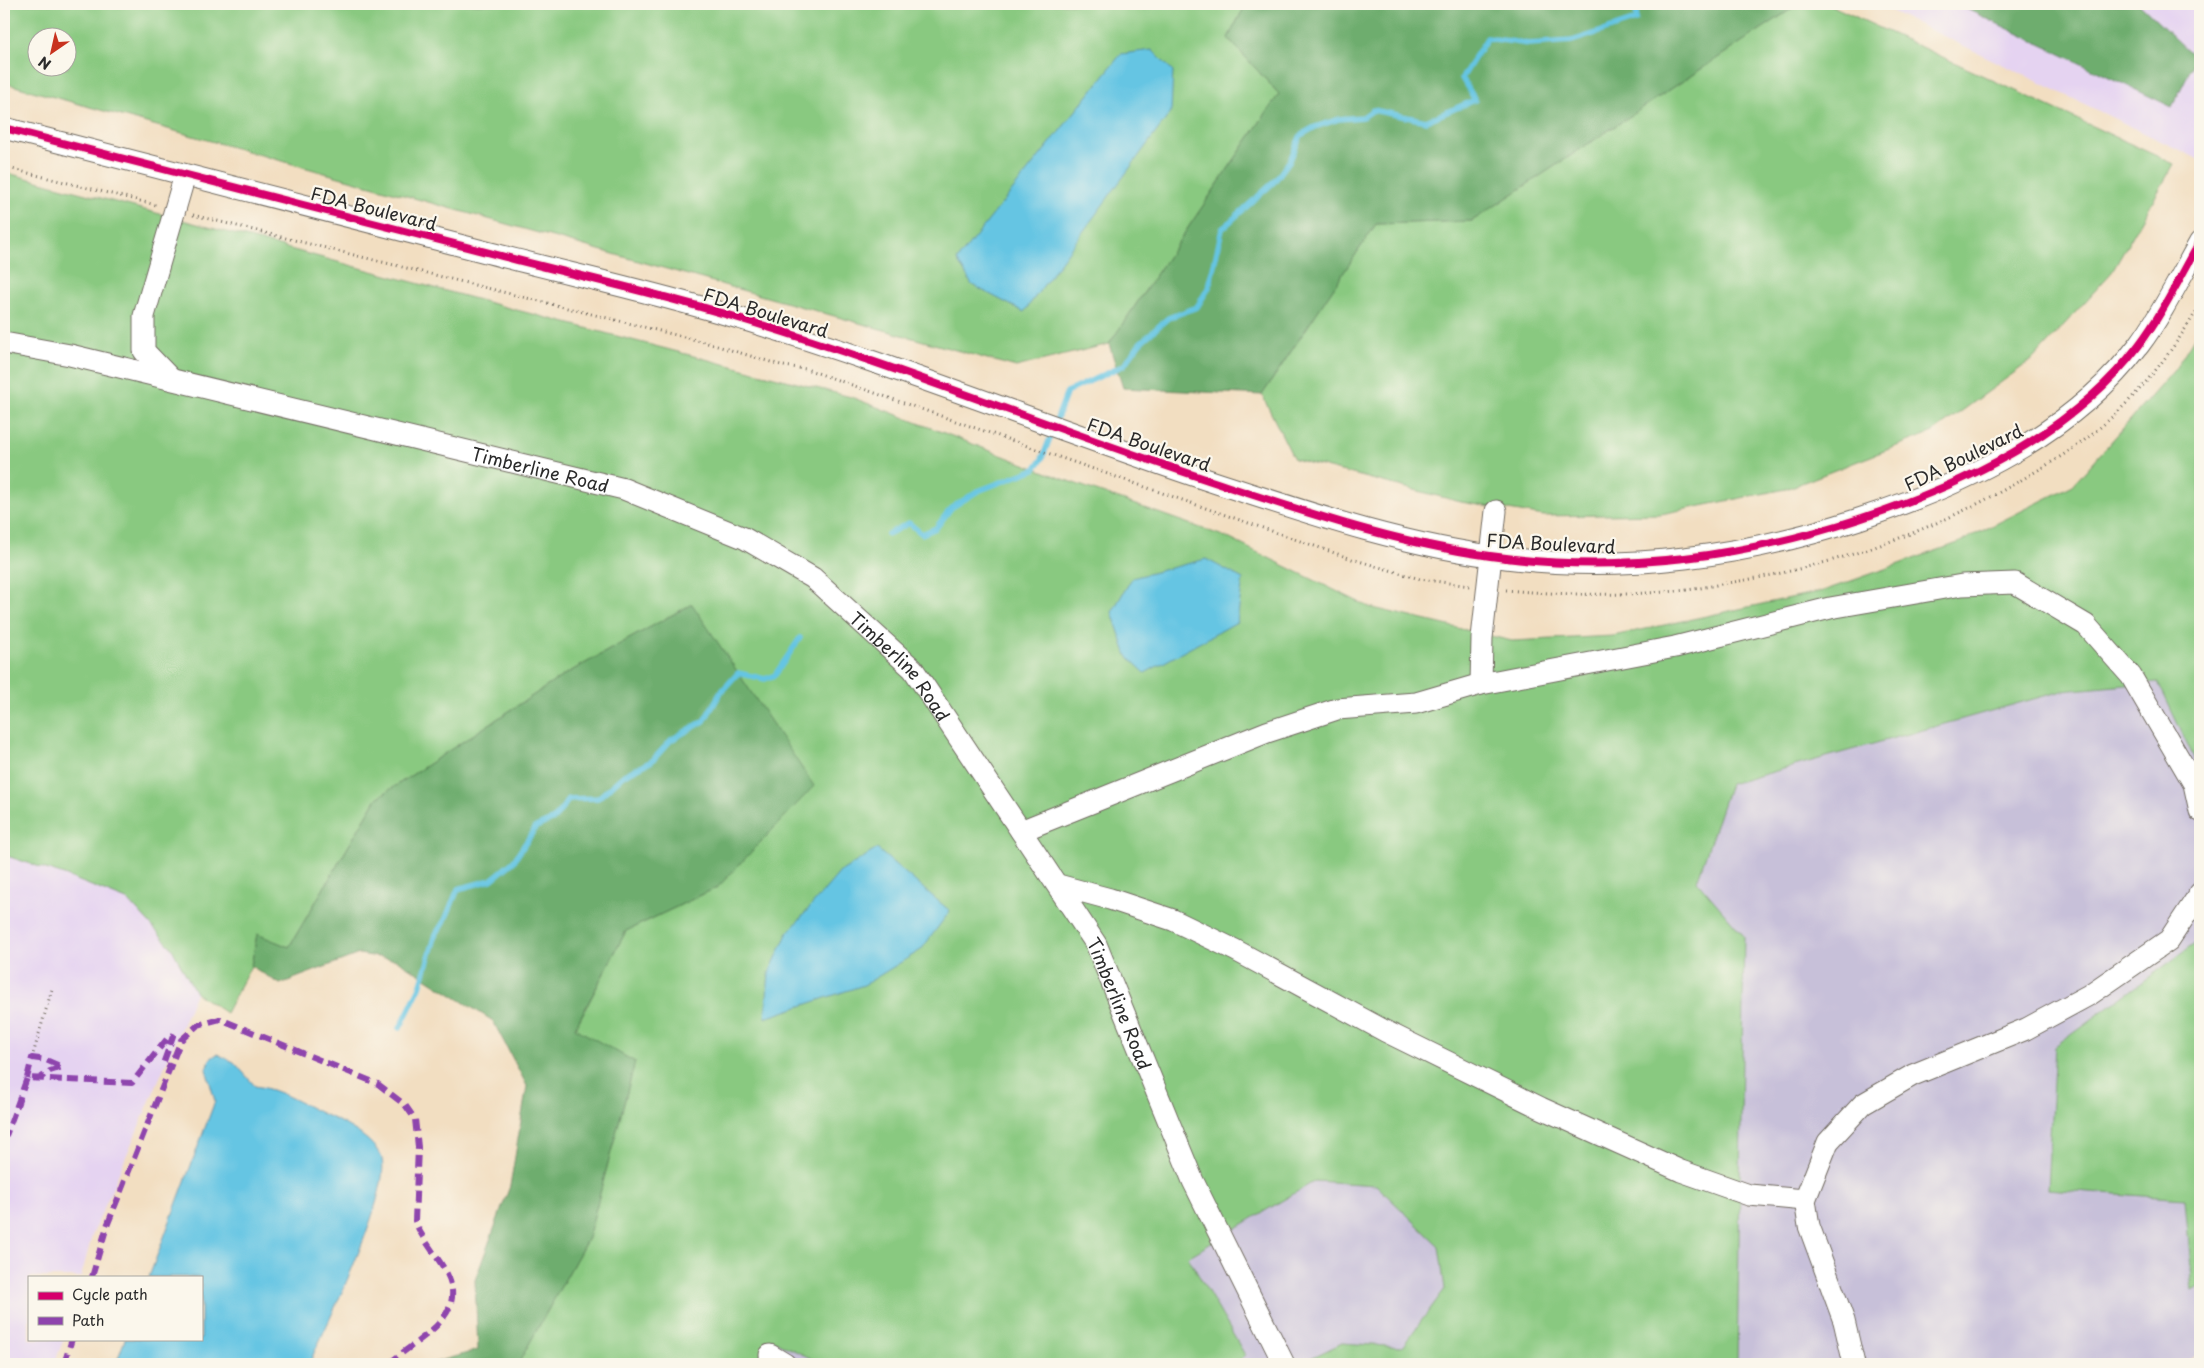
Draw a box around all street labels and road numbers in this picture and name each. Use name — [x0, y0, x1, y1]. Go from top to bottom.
street label: FDA Boulevard — [308, 179, 440, 237]
street label: FDA Boulevard — [700, 280, 832, 344]
street label: FDA Boulevard — [1083, 410, 1215, 478]
street label: FDA Boulevard — [1899, 417, 2027, 497]
street label: Timberline Road — [469, 439, 612, 498]
street label: FDA Boulevard — [1486, 526, 1616, 560]
street label: Timberline Road — [844, 605, 957, 726]
street label: Timberline Road — [1081, 931, 1159, 1073]

